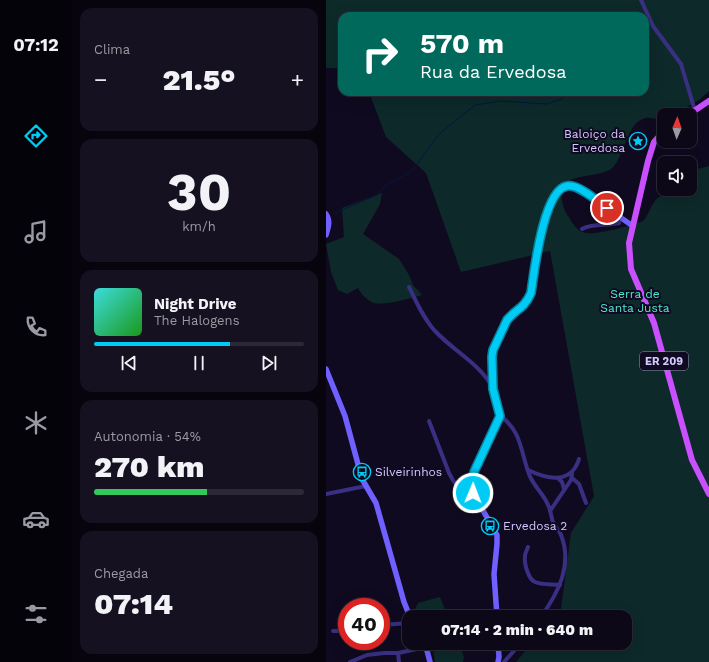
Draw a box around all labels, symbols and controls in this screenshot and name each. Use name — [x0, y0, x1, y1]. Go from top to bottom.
text: 570 m — [420, 27, 504, 60]
icon: right — [354, 28, 406, 80]
text: 07:12 — [13, 34, 59, 55]
text: Clima — [94, 42, 130, 57]
text: Rua da Ervedosa — [420, 61, 566, 82]
text: 21.5° — [162, 62, 236, 97]
text: − — [94, 67, 107, 92]
text: + — [291, 67, 304, 92]
north arrow — [657, 108, 697, 148]
map controls — [657, 108, 697, 196]
icon: directions — [22, 122, 50, 150]
place label: Baloiço da Ervedosa — [564, 127, 625, 155]
place icon: Baloiço da Ervedosa — [628, 131, 648, 151]
button: sound — [657, 156, 697, 196]
text: 30 — [167, 162, 231, 223]
pin — [590, 191, 624, 225]
icon: arrive — [596, 197, 618, 219]
icon: music — [22, 218, 50, 246]
text: km/h — [182, 219, 216, 234]
park label: Serra de Santa Justa — [600, 287, 670, 315]
text: Night Drive — [154, 295, 237, 313]
icon: phone — [22, 313, 50, 341]
text: The Halogens — [154, 313, 240, 328]
icon: previous — [118, 352, 140, 374]
icon: pause — [188, 352, 210, 374]
icon: next — [258, 352, 280, 374]
road number: ER 209 — [640, 352, 688, 370]
icon: climate — [22, 409, 50, 437]
text: Autonomia · 54% — [94, 429, 201, 444]
text: 270 km — [94, 449, 204, 484]
bus stop icon: Silveirinhos — [352, 462, 372, 482]
place label: Silveirinhos — [375, 465, 442, 479]
position arrow — [452, 472, 494, 514]
icon: car — [22, 505, 50, 533]
bus stop icon: Ervedosa 2 — [480, 516, 500, 536]
place label: Ervedosa 2 — [503, 519, 567, 533]
text: Chegada — [94, 566, 148, 581]
text: 07:14 — [94, 586, 173, 621]
speed limit sign: 40 — [338, 598, 390, 650]
icon: filters — [22, 600, 50, 628]
text: 07:14 · 2 min · 640 m — [441, 621, 593, 639]

